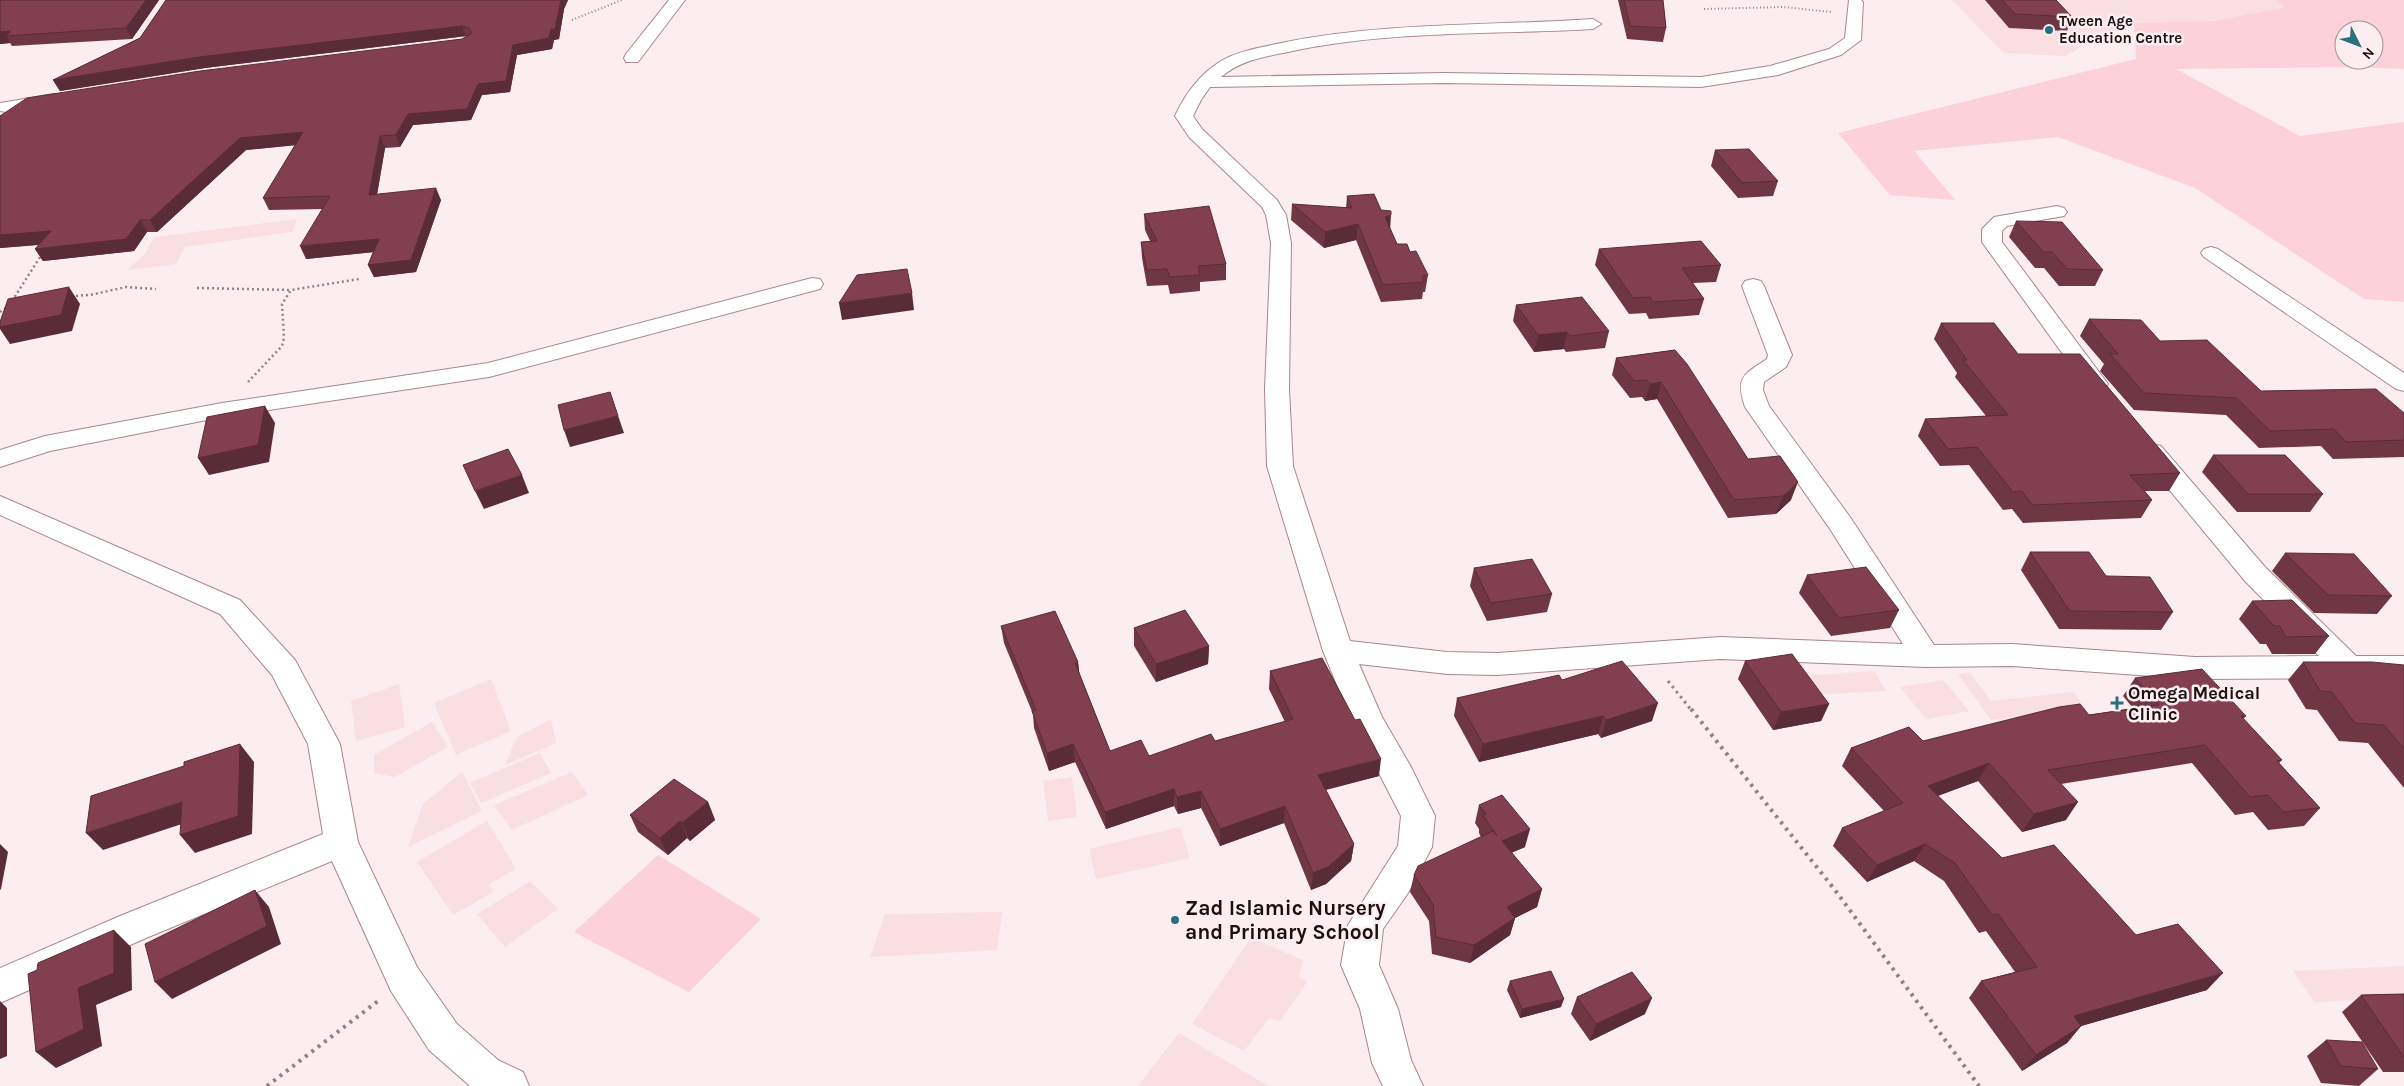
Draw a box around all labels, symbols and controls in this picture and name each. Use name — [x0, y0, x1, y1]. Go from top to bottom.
place label: Tween Age Education Centre — [2059, 12, 2182, 47]
north arrow — [2334, 20, 2384, 70]
marker: Tween Age Education Centre — [2043, 24, 2055, 36]
text: N — [2359, 44, 2378, 63]
place label: Omega Medical Clinic — [2128, 682, 2260, 725]
marker: Omega Medical Clinic — [2110, 696, 2124, 710]
place label: Zad Islamic Nursery and Primary School — [1185, 896, 1386, 944]
marker: Zad Islamic Nursery and Primary School — [1169, 914, 1181, 926]

